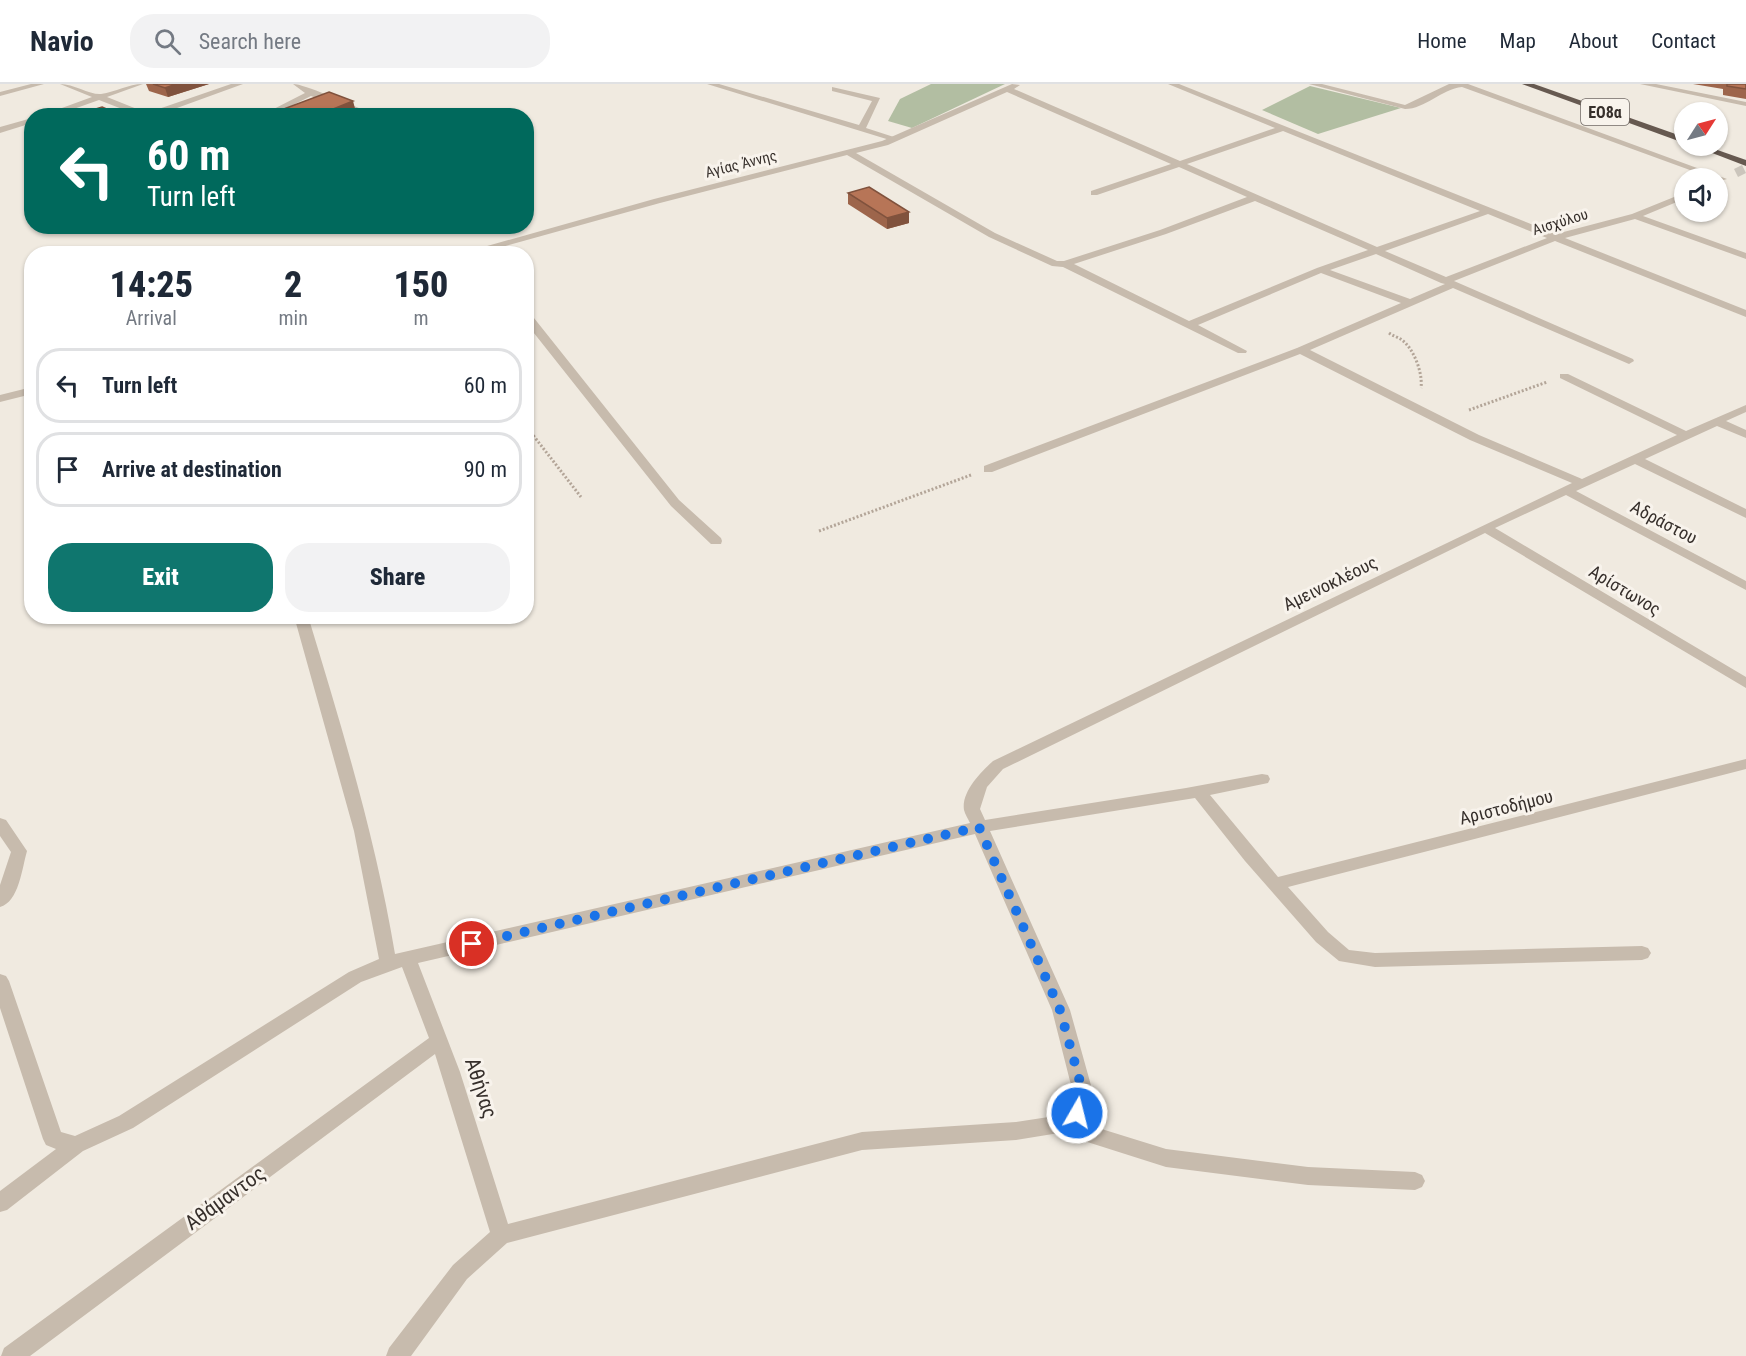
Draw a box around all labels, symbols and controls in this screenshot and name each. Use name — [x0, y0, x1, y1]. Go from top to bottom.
search box — [130, 14, 550, 68]
text: Navio — [30, 25, 94, 58]
icon: search — [151, 25, 184, 58]
text: Search here — [199, 29, 301, 54]
text: Home — [1417, 29, 1467, 53]
text: Map — [1500, 29, 1536, 53]
text: About — [1569, 29, 1618, 53]
text: Contact — [1651, 29, 1716, 53]
road number: ΕΟ8α — [1581, 99, 1629, 125]
north arrow — [1674, 102, 1728, 156]
map controls — [1674, 102, 1728, 222]
text: 60 m — [147, 131, 230, 180]
icon: left — [48, 132, 126, 210]
street label: Αγίας Άννης — [703, 146, 779, 182]
button: sound — [1674, 168, 1728, 222]
text: Turn left — [147, 181, 236, 213]
street label: Αισχύλου — [1530, 205, 1590, 239]
text: 14:25 — [110, 264, 193, 306]
text: 2 — [284, 264, 302, 306]
text: 150 — [393, 264, 448, 306]
text: Arrival — [126, 306, 177, 330]
text: min — [279, 306, 308, 330]
text: m — [413, 306, 428, 330]
icon: left — [51, 369, 84, 402]
text: Turn left — [102, 373, 177, 398]
text: 60 m — [464, 373, 507, 398]
icon: arrive — [51, 453, 84, 486]
text: Arrive at destination — [102, 457, 282, 482]
text: 90 m — [464, 457, 507, 482]
street label: Αδράστου — [1627, 496, 1701, 548]
button: Exit — [48, 543, 273, 612]
button: Share — [285, 543, 510, 612]
street label: Αμεινοκλέους — [1280, 551, 1380, 615]
street label: Αρίστωνος — [1585, 560, 1665, 620]
street label: Αριστοδήμου — [1457, 785, 1555, 829]
pin — [446, 918, 497, 969]
icon: arrive — [455, 927, 488, 960]
street label: Αθήνας — [460, 1055, 502, 1121]
position arrow — [1045, 1081, 1109, 1145]
street label: Αθάμαντος — [180, 1161, 270, 1235]

